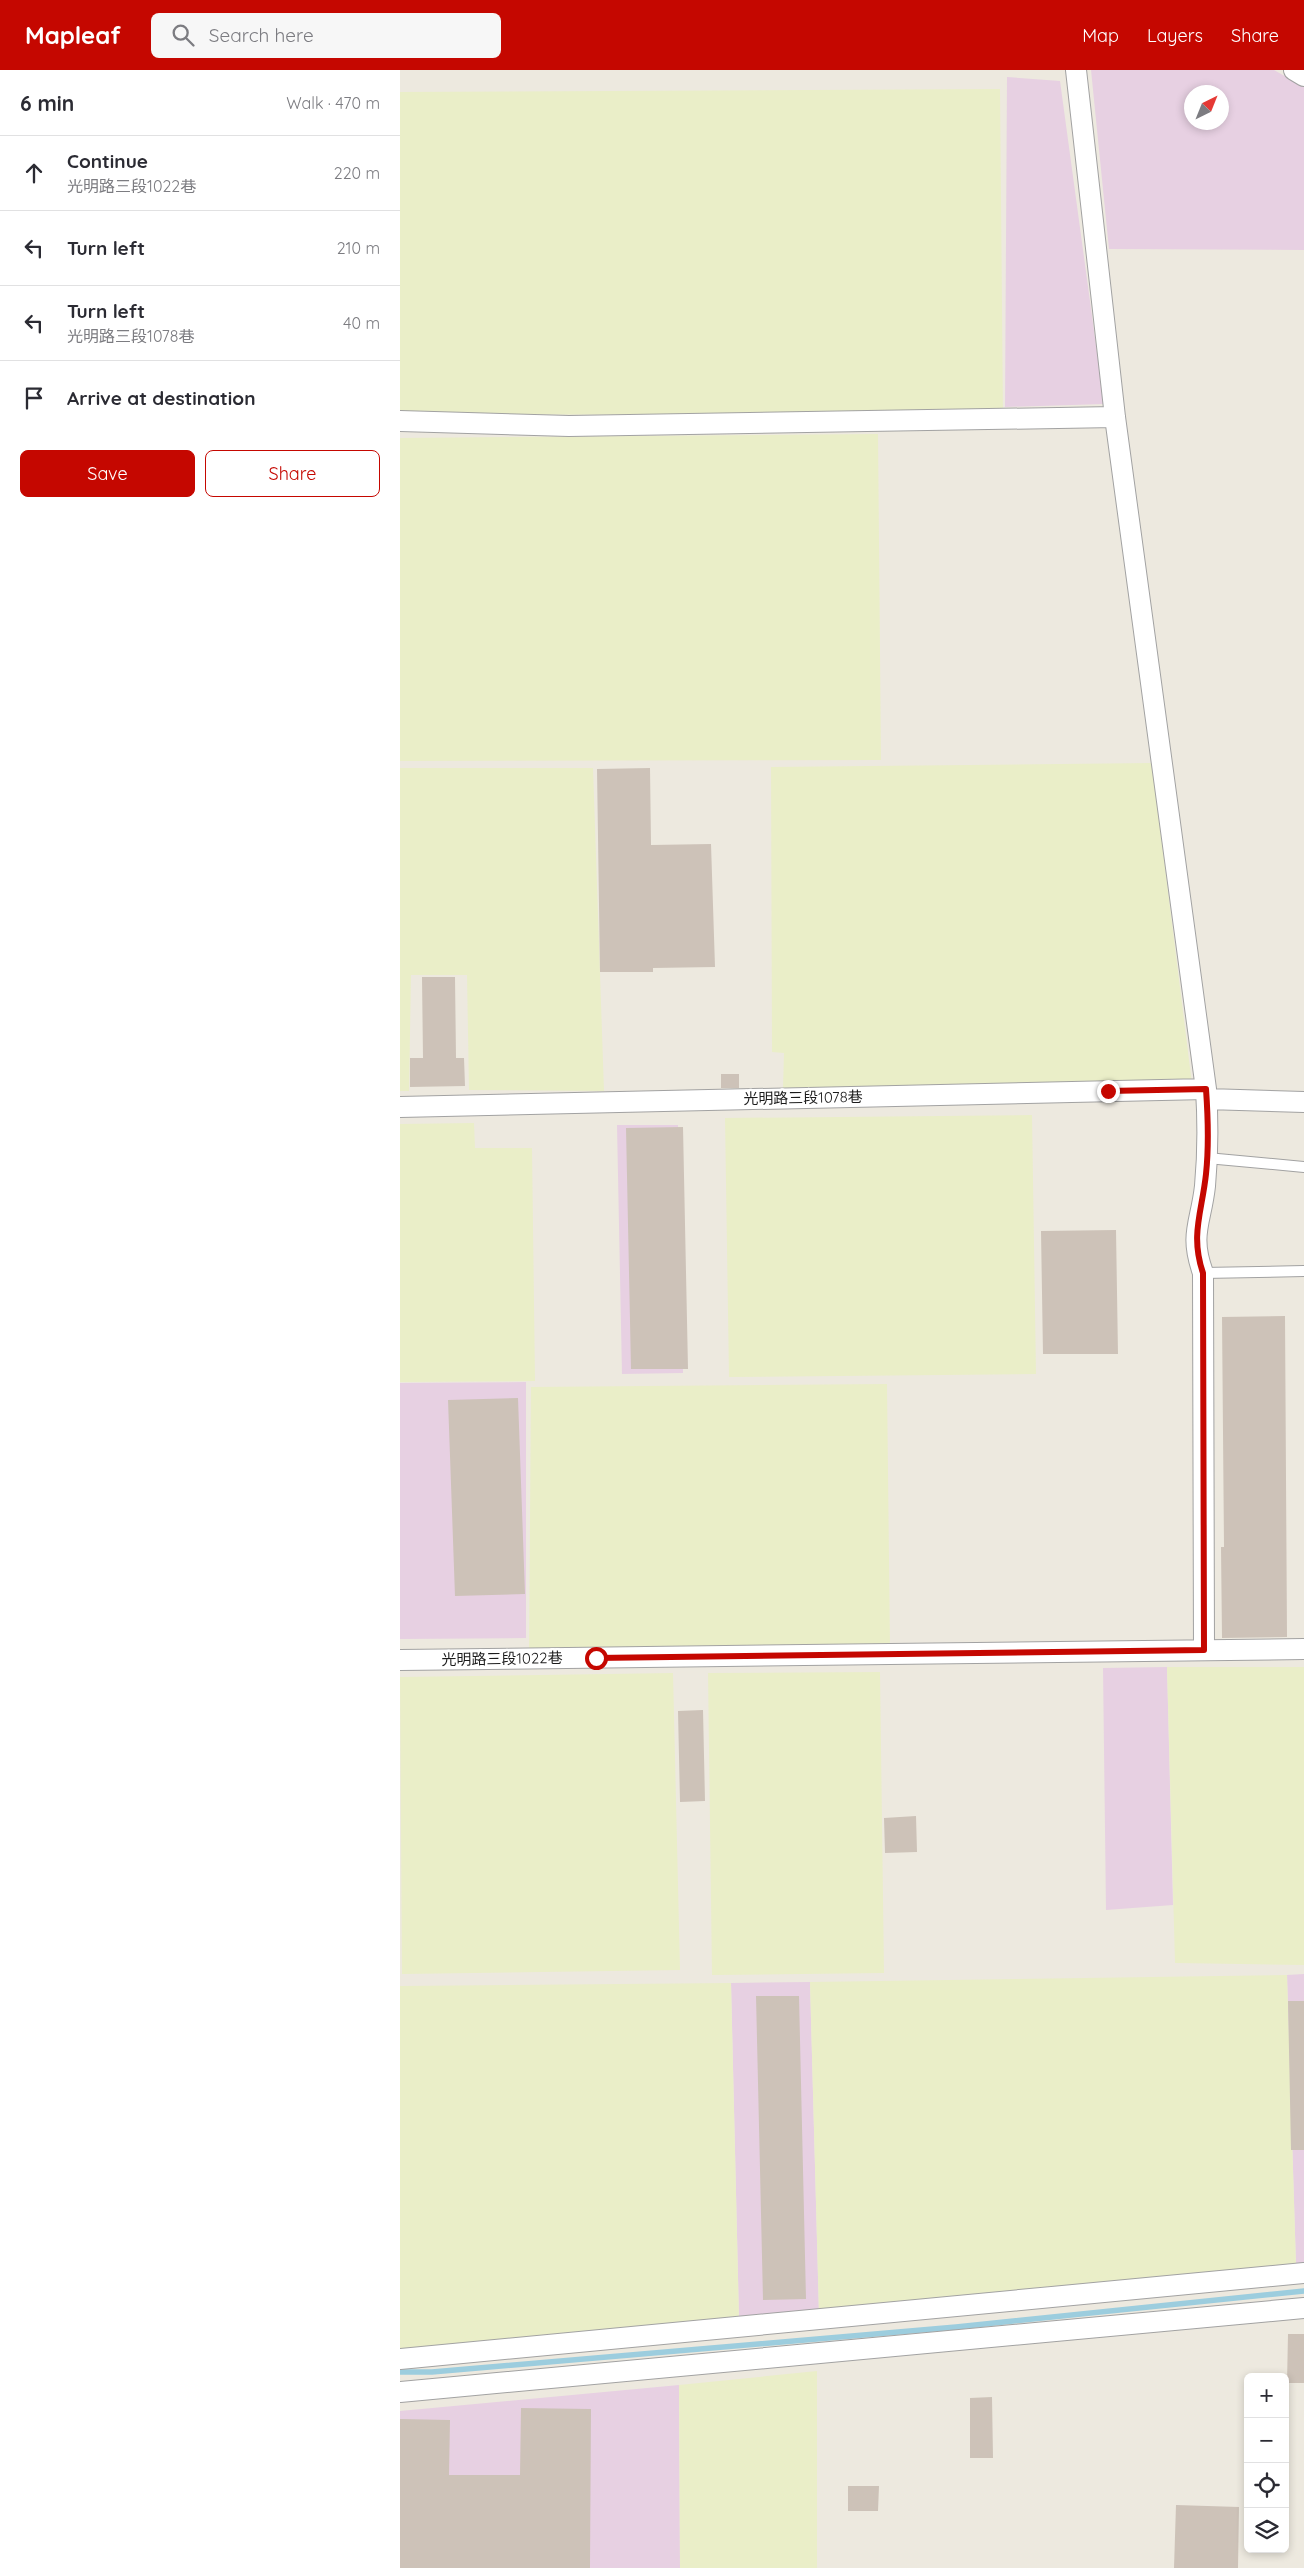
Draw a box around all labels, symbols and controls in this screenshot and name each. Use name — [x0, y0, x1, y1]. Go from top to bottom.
search box — [151, 13, 501, 58]
text: Mapleaf — [25, 20, 121, 50]
icon: search — [169, 21, 197, 49]
text: Search here — [209, 23, 314, 47]
text: Map — [1082, 24, 1119, 47]
text: Layers — [1147, 24, 1203, 47]
text: Share — [1231, 24, 1279, 47]
north arrow — [1184, 85, 1229, 130]
text: 6 min — [20, 90, 74, 116]
text: Walk · 470 m — [286, 93, 380, 113]
text: Continue — [67, 149, 148, 173]
icon: ahead — [20, 159, 48, 187]
text: 220 m — [334, 163, 380, 183]
text: 光明路三段1022巷 — [67, 176, 196, 196]
icon: left — [20, 234, 48, 262]
text: Turn left — [67, 236, 145, 260]
text: 210 m — [337, 238, 380, 258]
text: Turn left — [67, 299, 145, 323]
icon: left — [20, 309, 48, 337]
text: 40 m — [343, 313, 380, 333]
text: 光明路三段1078巷 — [67, 326, 194, 346]
icon: arrive — [20, 384, 48, 412]
text: Arrive at destination — [67, 386, 256, 410]
button: Save — [20, 450, 195, 497]
button: Share — [205, 450, 380, 497]
route end — [1097, 1080, 1120, 1103]
street label: 光明路三段1078巷 — [743, 1087, 863, 1108]
route start — [585, 1647, 608, 1670]
street label: 光明路三段1022巷 — [441, 1648, 563, 1669]
map controls — [1244, 2373, 1289, 2553]
button: + — [1244, 2373, 1289, 2418]
button: − — [1244, 2418, 1289, 2463]
button: locate — [1244, 2463, 1289, 2508]
button: layers — [1244, 2508, 1289, 2553]

